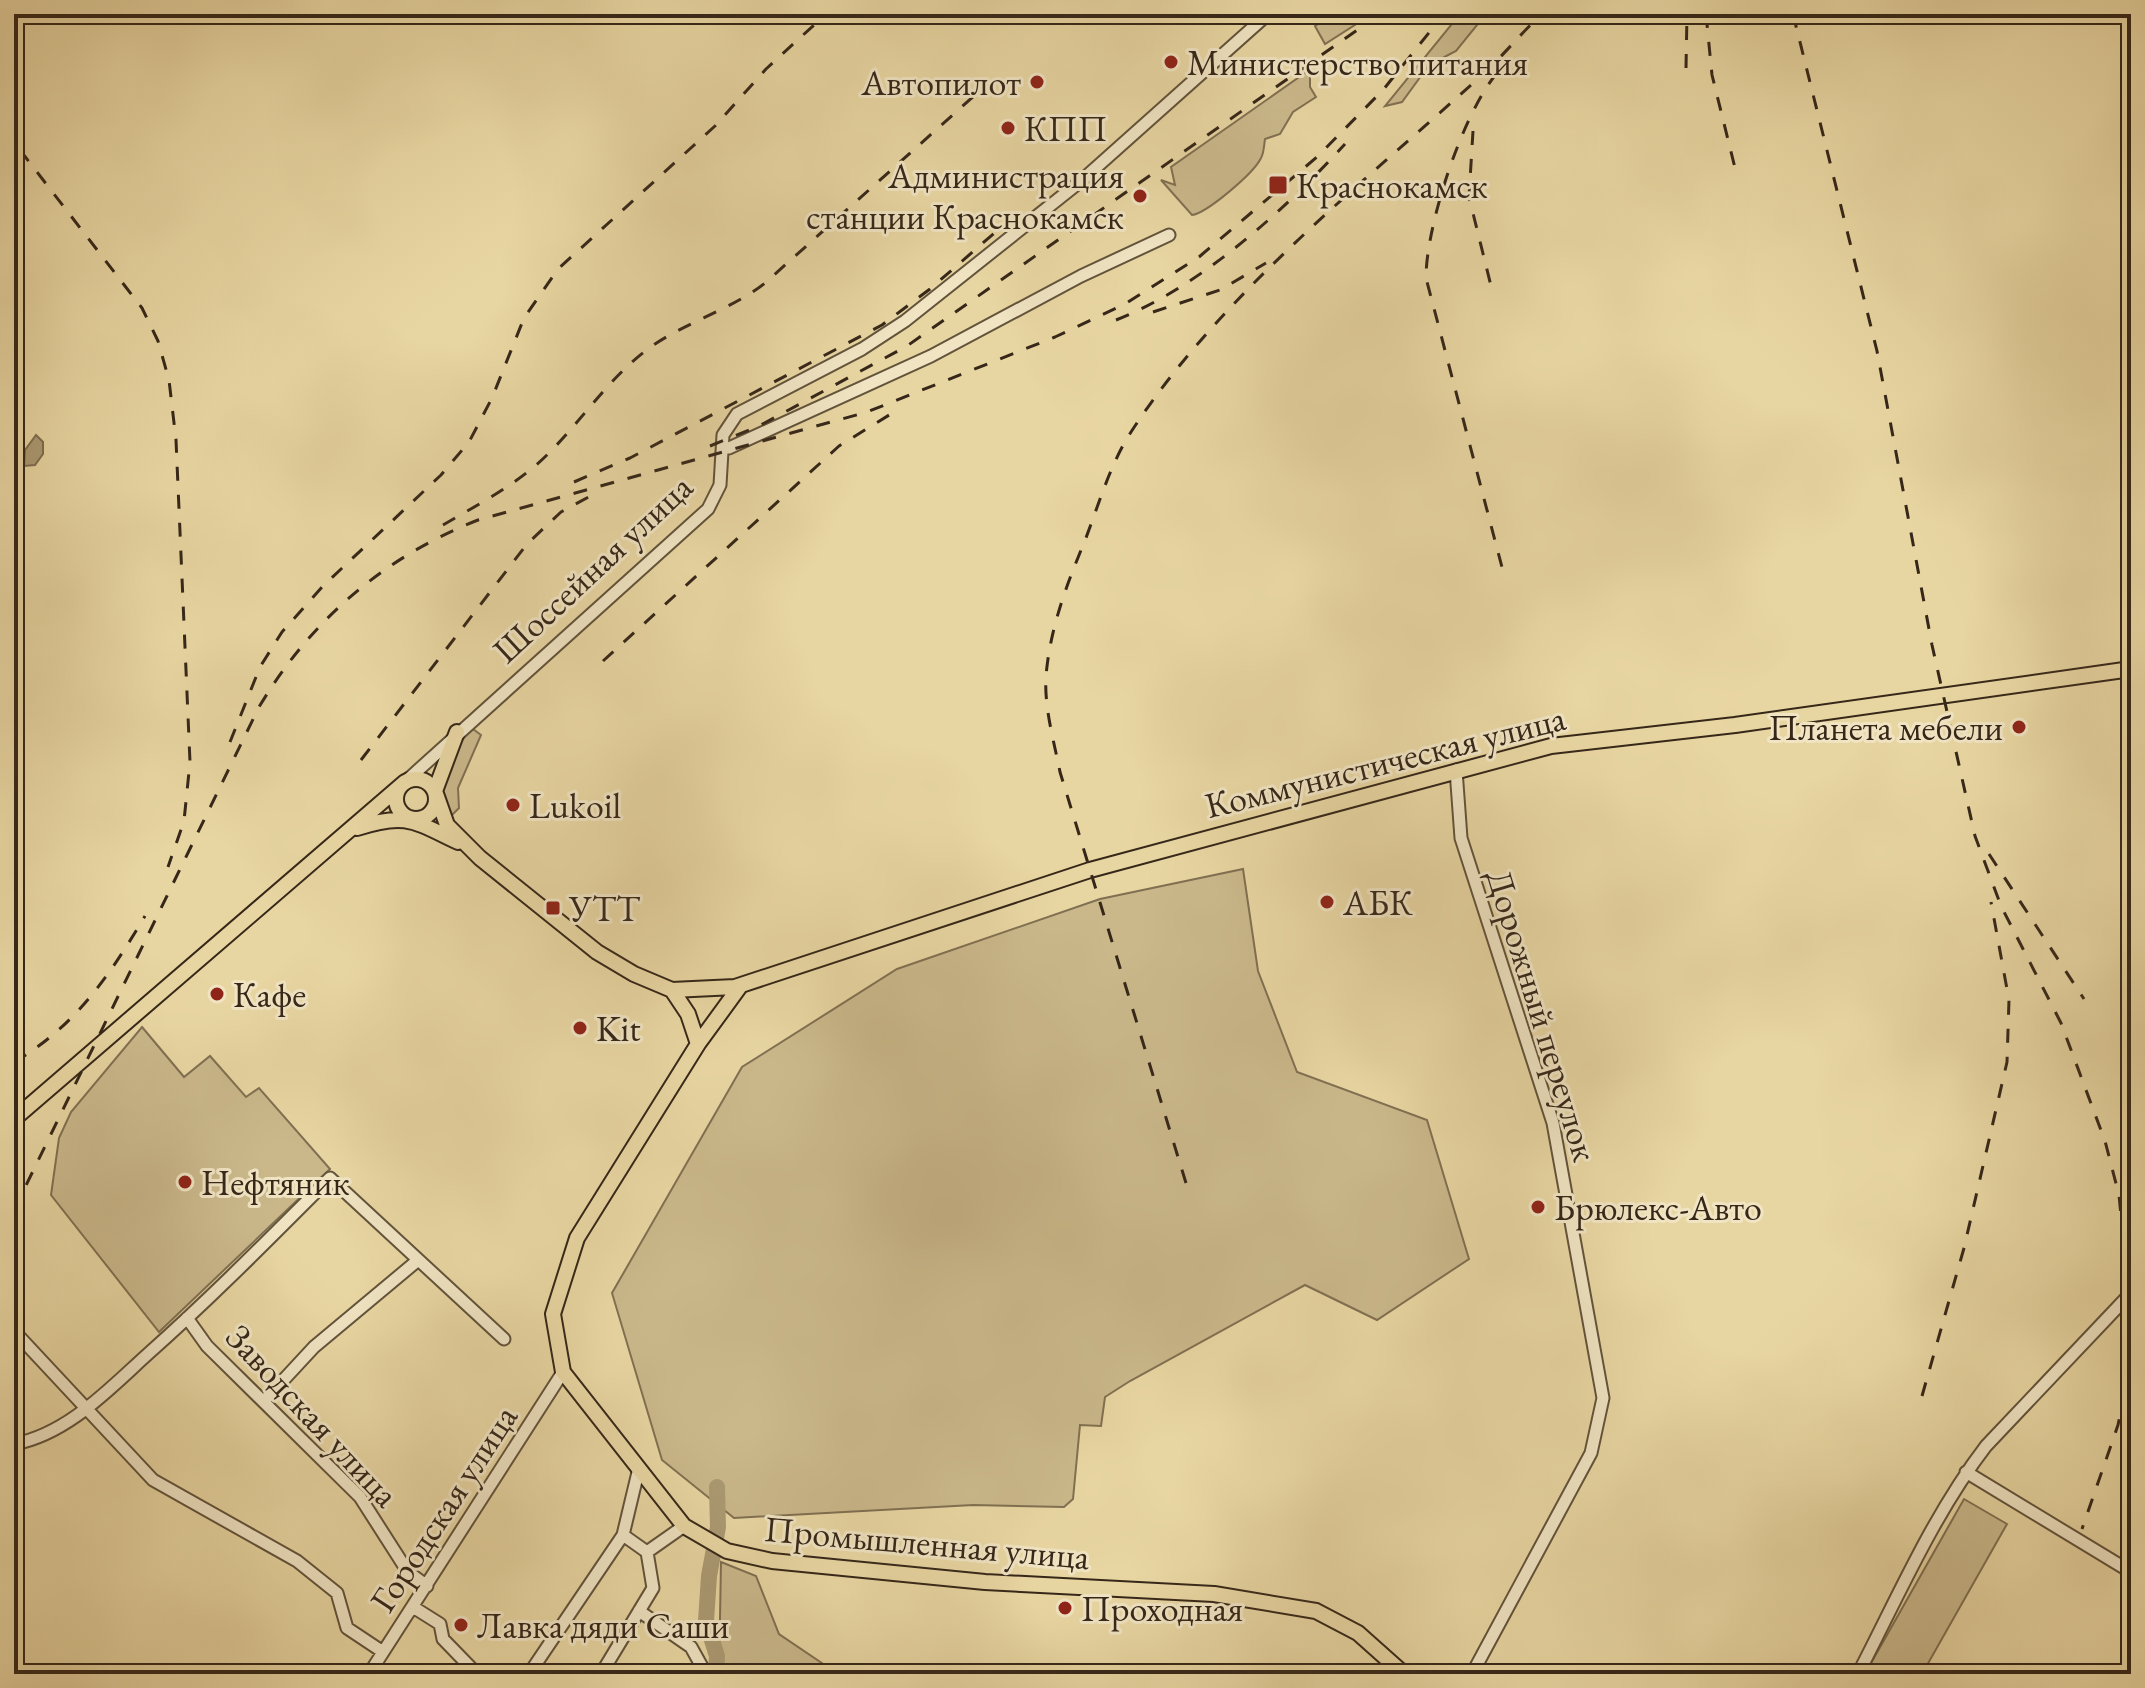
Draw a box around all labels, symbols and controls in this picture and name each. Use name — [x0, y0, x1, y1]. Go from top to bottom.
place label: Министерство питания — [1187, 39, 1528, 86]
marker: Министерство питания — [1162, 53, 1180, 71]
place label: Автопилот — [860, 59, 1021, 106]
marker: Автопилот — [1028, 73, 1046, 91]
place label: КПП — [1024, 105, 1107, 152]
marker: КПП — [999, 119, 1017, 137]
place label: Администрация станции Краснокамск — [806, 152, 1124, 240]
place label: Краснокамск — [1296, 162, 1488, 209]
marker: Краснокамск — [1267, 174, 1289, 196]
marker: Администрация станции Краснокамск — [1131, 187, 1149, 205]
street label: Шоссейная улица — [483, 463, 703, 673]
street label: Коммунистическая улица — [1200, 694, 1571, 829]
place label: Планета мебели — [1768, 704, 2003, 751]
marker: Планета мебели — [2010, 718, 2028, 736]
place label: Lukoil — [529, 782, 621, 829]
marker: Lukoil — [504, 796, 522, 814]
street label: Дорожный переулок — [1476, 863, 1609, 1167]
place label: АБК — [1342, 879, 1413, 926]
place label: УТТ — [568, 885, 641, 932]
marker: АБК — [1318, 893, 1336, 911]
marker: УТТ — [544, 899, 562, 917]
place label: Кафе — [233, 971, 306, 1018]
marker: Кафе — [208, 985, 226, 1003]
place label: Kit — [596, 1005, 641, 1052]
marker: Kit — [571, 1019, 589, 1037]
place label: Нефтяник — [201, 1159, 350, 1206]
marker: Нефтяник — [176, 1173, 194, 1191]
place label: Брюлекс-Авто — [1554, 1184, 1762, 1231]
marker: Брюлекс-Авто — [1529, 1198, 1547, 1216]
street label: Заводская улица — [216, 1314, 410, 1517]
street label: Городская улица — [359, 1395, 528, 1621]
street label: Промышленная улица — [763, 1505, 1092, 1580]
place label: Проходная — [1081, 1585, 1243, 1632]
marker: Проходная — [1056, 1599, 1074, 1617]
place label: Лавка дяди Саши — [477, 1602, 729, 1649]
marker: Лавка дяди Саши — [452, 1616, 470, 1634]

